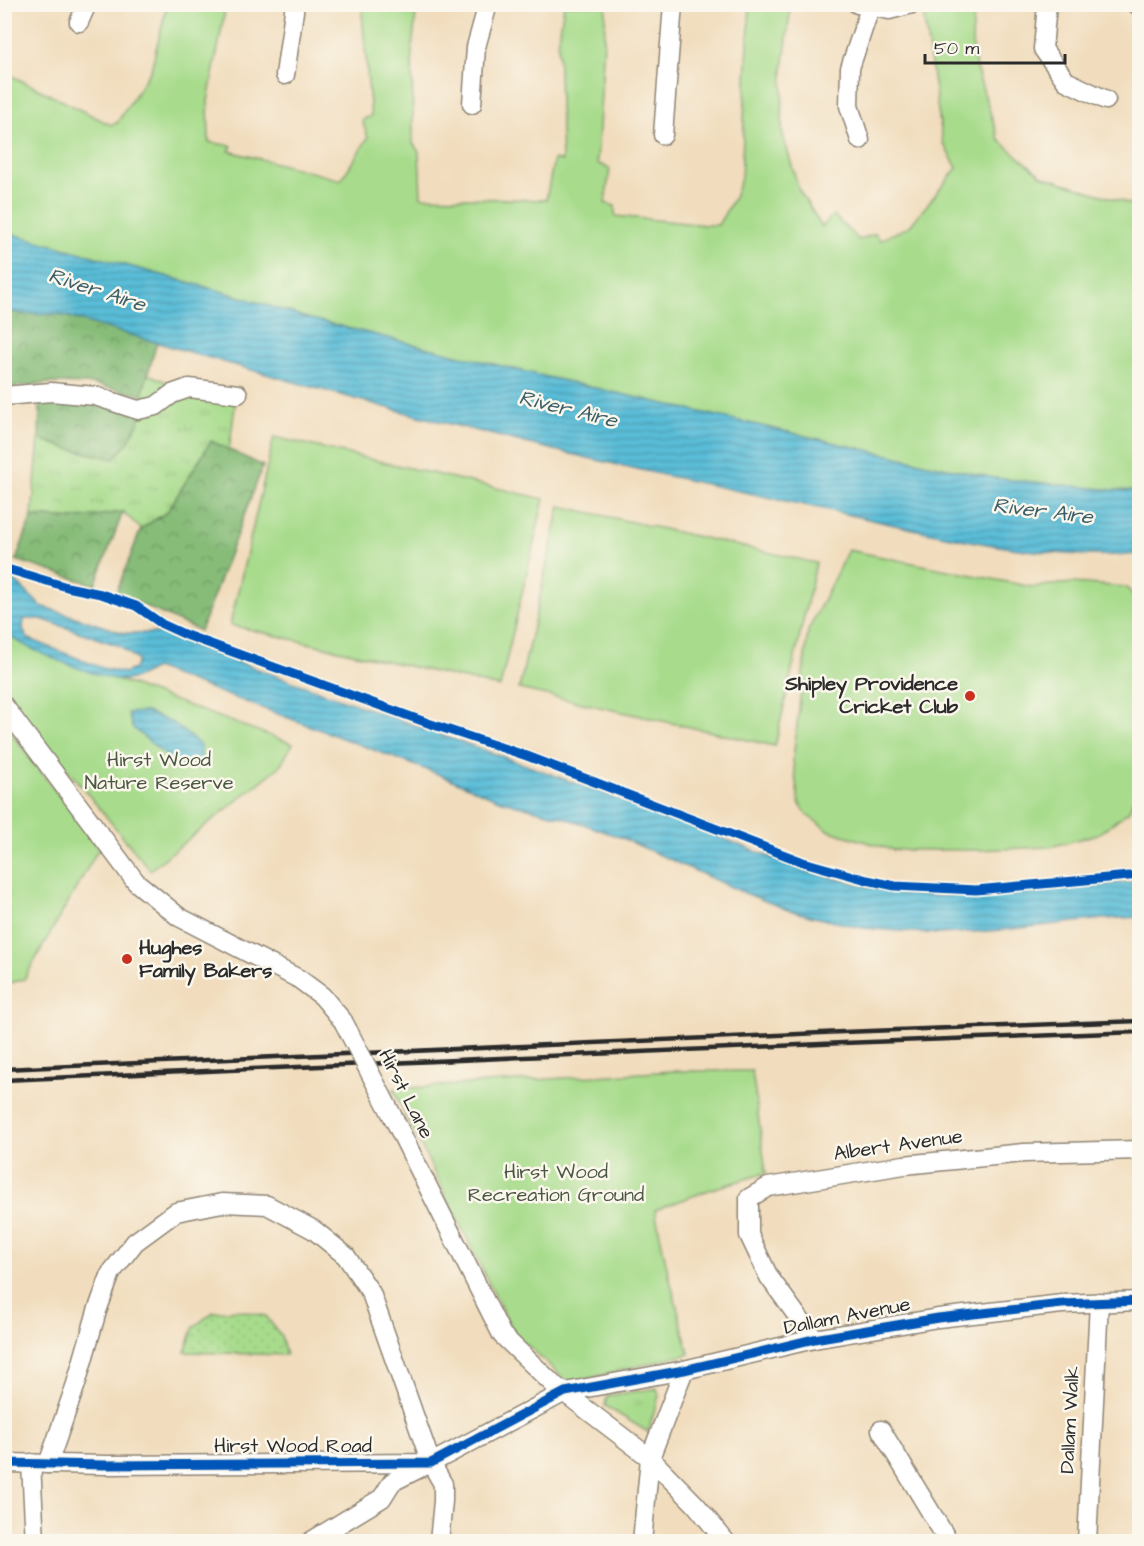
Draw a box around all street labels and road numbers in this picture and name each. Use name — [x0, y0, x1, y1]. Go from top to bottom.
street label: Hirst Lane — [371, 1044, 441, 1144]
street label: Albert Avenue — [832, 1122, 965, 1168]
street label: Dallam Avenue — [781, 1290, 913, 1342]
street label: Dallam Walk — [1053, 1366, 1087, 1474]
street label: Hirst Wood Road — [214, 1432, 372, 1460]

